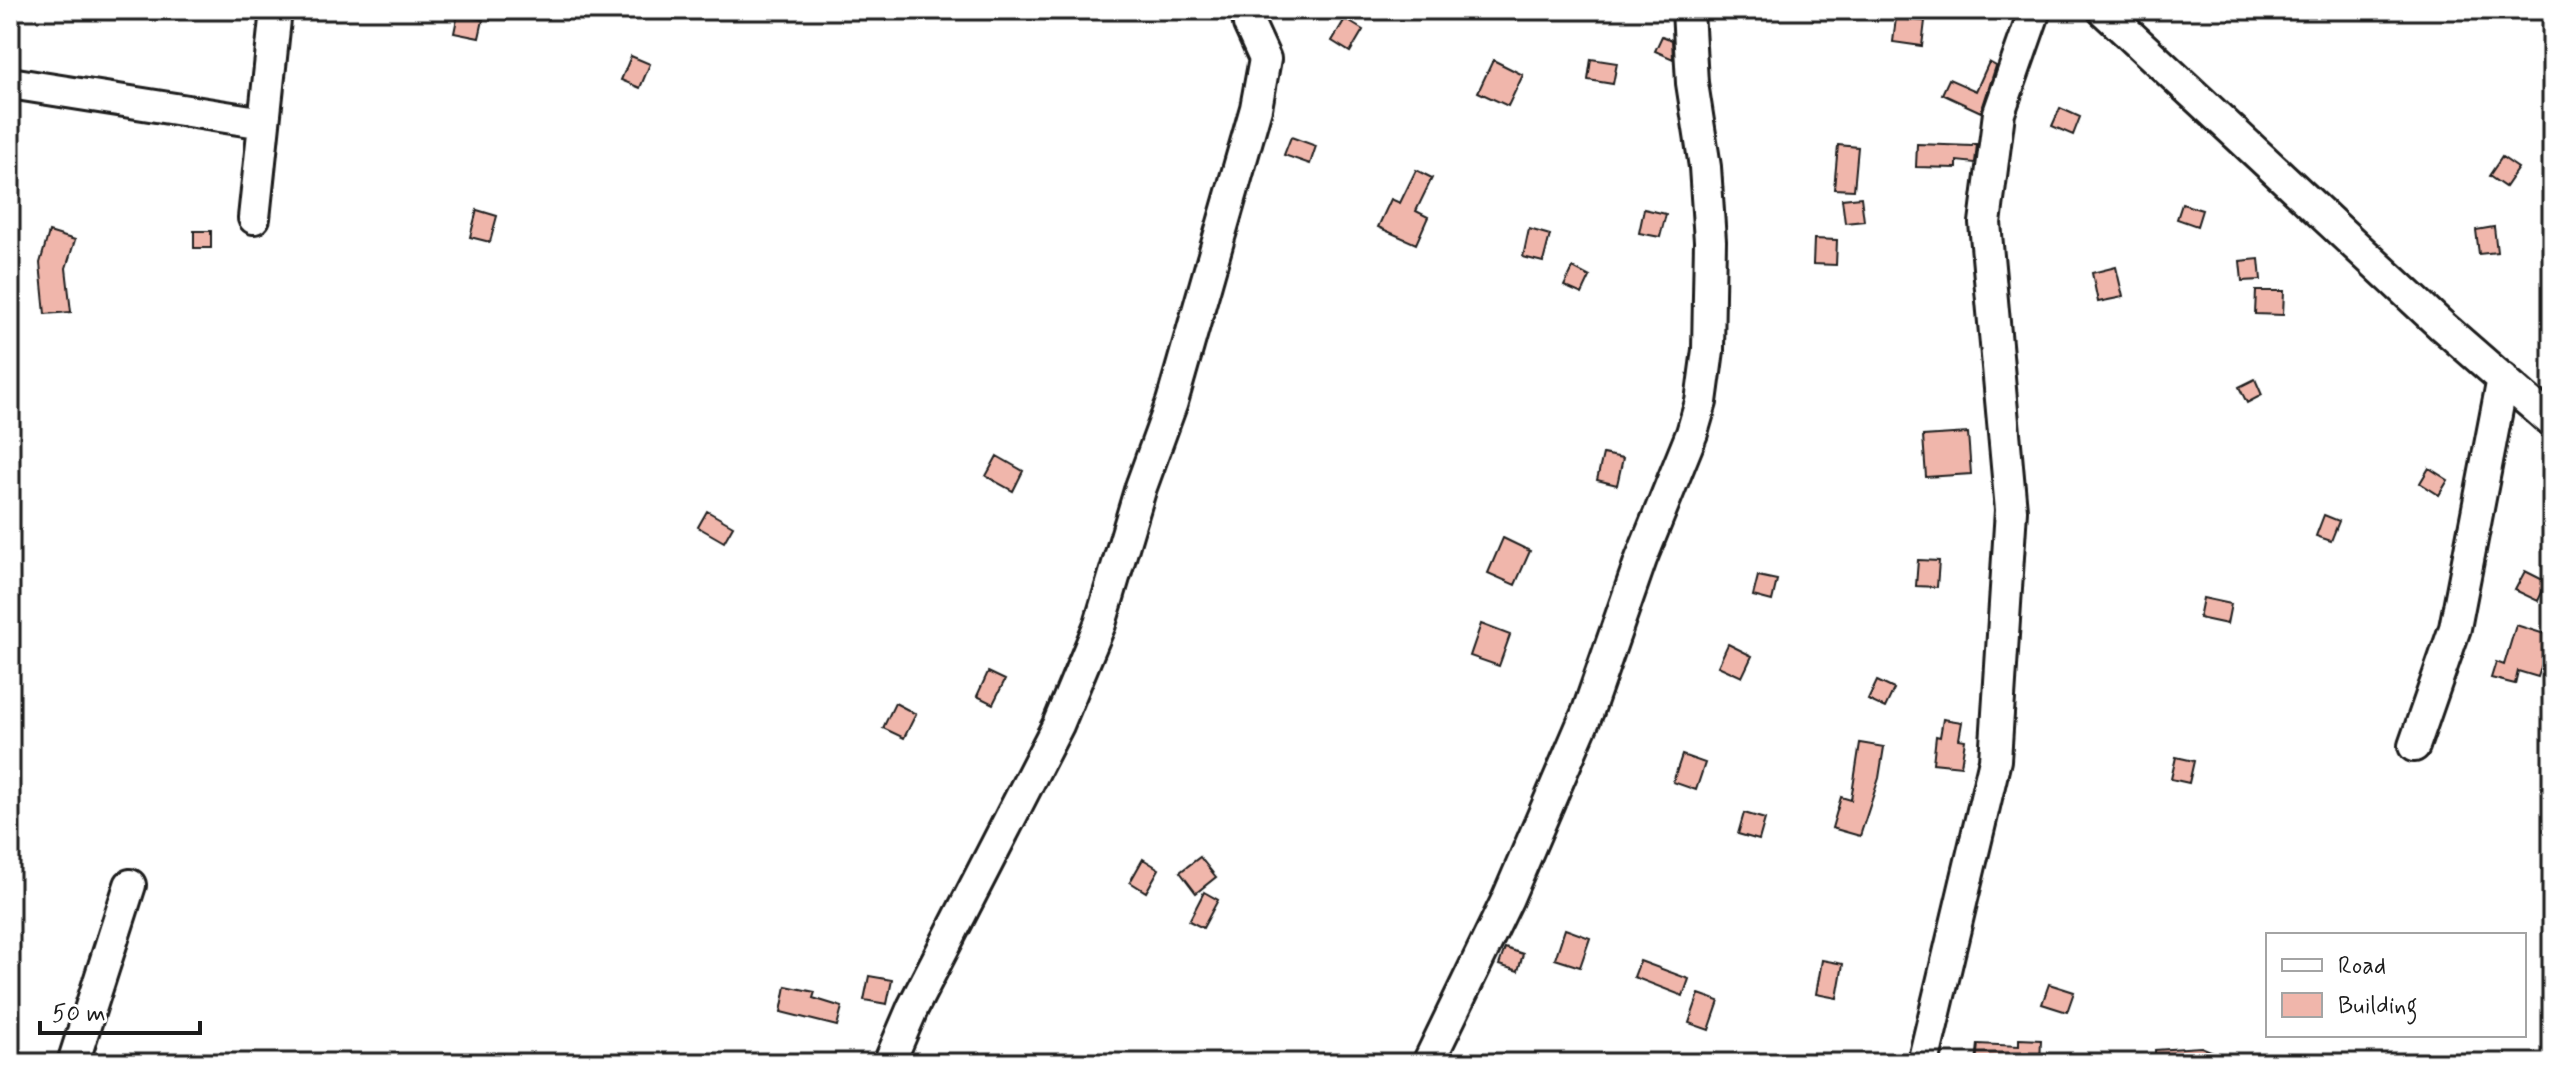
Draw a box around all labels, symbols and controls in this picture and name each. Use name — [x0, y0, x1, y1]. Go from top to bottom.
legend — [2266, 933, 2526, 1037]
text: Road — [2338, 951, 2386, 982]
scale bar — [40, 985, 200, 1035]
text: Building — [2338, 991, 2418, 1025]
text: 50 m — [52, 999, 106, 1030]

